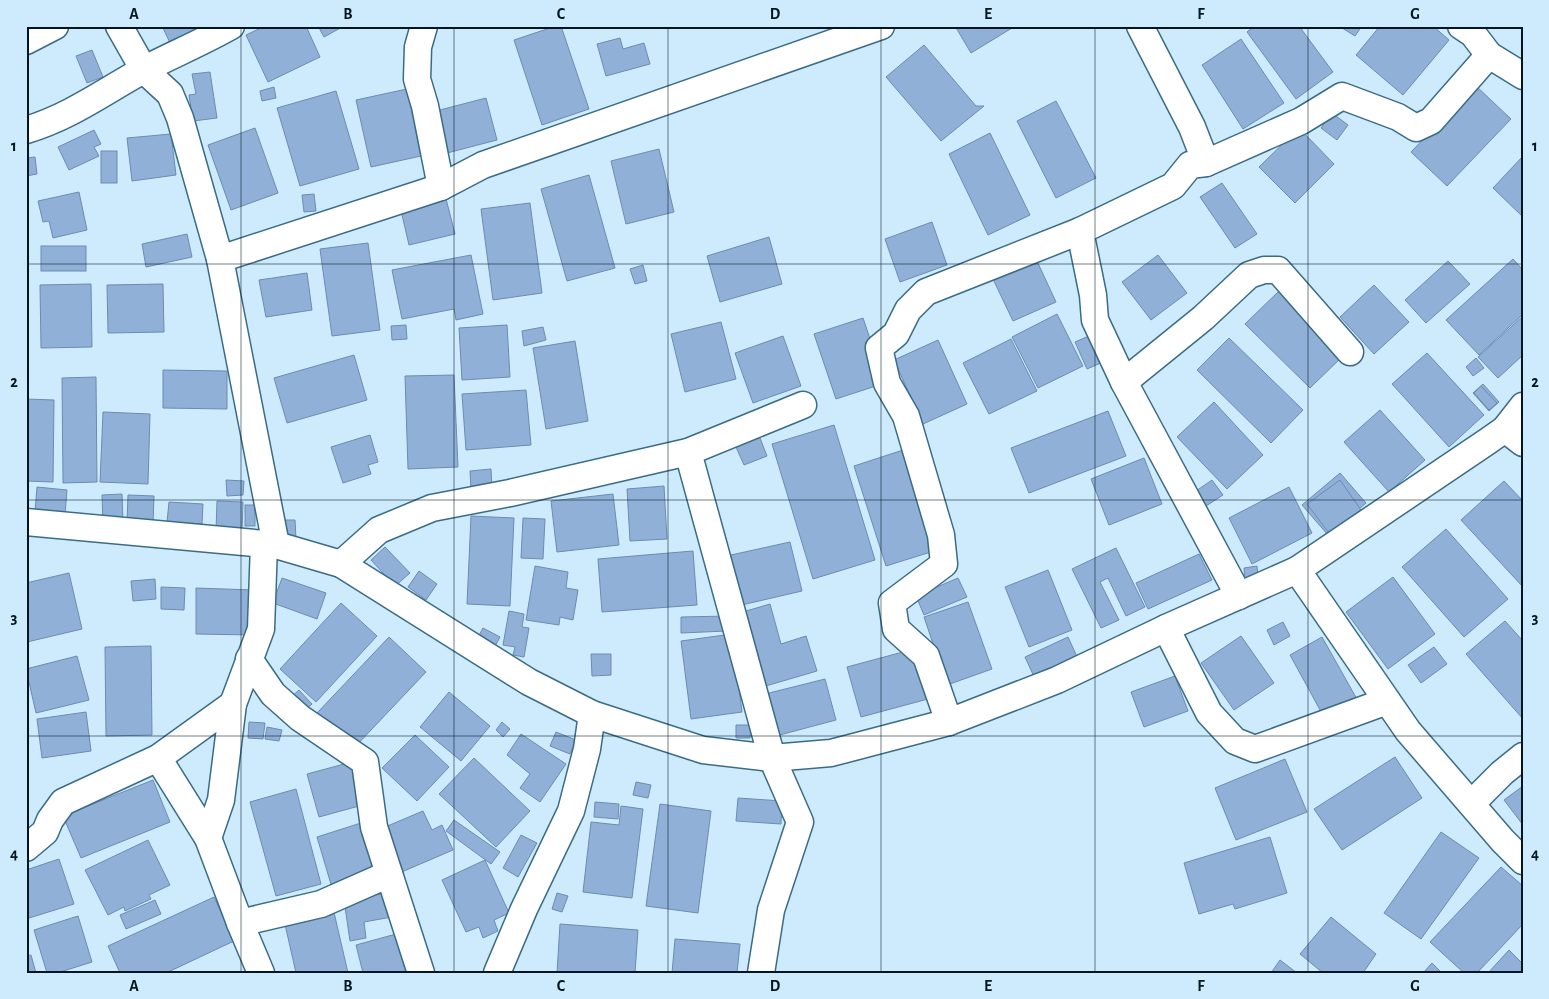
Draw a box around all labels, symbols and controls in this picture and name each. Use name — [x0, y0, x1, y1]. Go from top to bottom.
text: A — [129, 6, 139, 22]
text: B — [343, 6, 353, 22]
text: C — [557, 6, 566, 22]
text: D — [770, 6, 781, 22]
text: E — [984, 6, 992, 22]
text: F — [1197, 6, 1205, 22]
text: G — [1410, 6, 1420, 22]
text: 1 — [11, 138, 17, 154]
text: 1 — [1532, 138, 1538, 154]
text: 2 — [10, 374, 18, 390]
text: 2 — [1531, 374, 1539, 390]
text: 3 — [11, 610, 18, 626]
text: 3 — [1532, 610, 1539, 626]
text: 4 — [10, 846, 18, 862]
text: 4 — [1531, 846, 1539, 862]
text: A — [129, 978, 139, 994]
text: B — [343, 978, 353, 994]
text: C — [557, 978, 566, 994]
text: D — [770, 978, 781, 994]
text: E — [984, 978, 992, 994]
text: F — [1197, 978, 1205, 994]
text: G — [1410, 978, 1420, 994]

